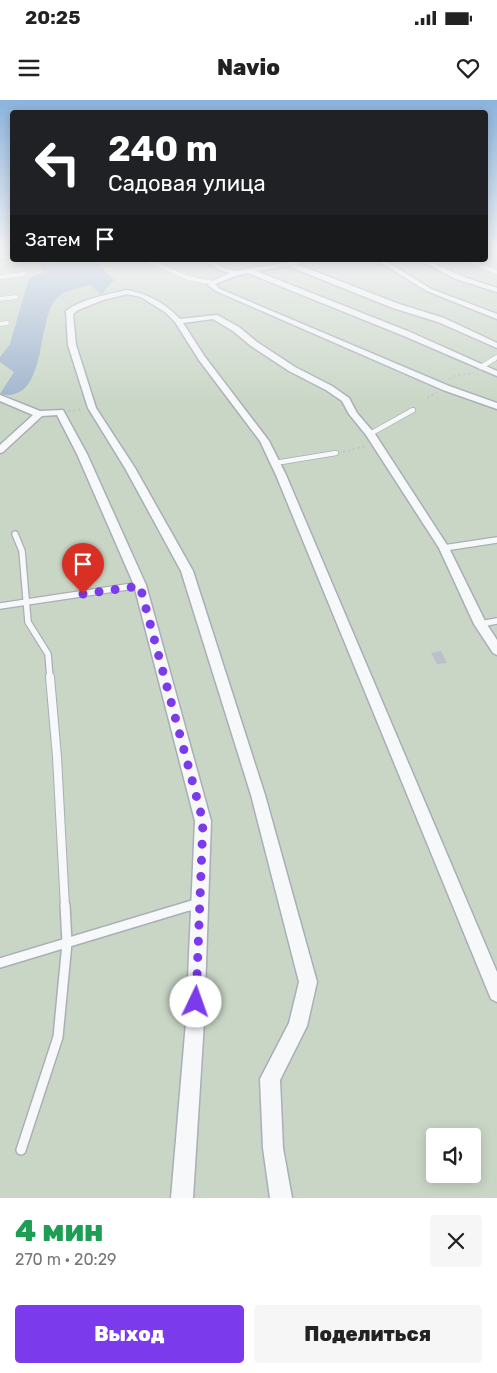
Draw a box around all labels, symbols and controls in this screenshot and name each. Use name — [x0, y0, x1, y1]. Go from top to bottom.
text: 20:25 — [25, 6, 80, 29]
icon: menu — [15, 54, 43, 82]
text: Navio — [217, 54, 280, 81]
icon: heart — [454, 54, 482, 82]
text: 240 m — [108, 128, 218, 170]
icon: left — [25, 130, 90, 195]
text: Садовая улица — [108, 170, 266, 197]
icon: arrive — [91, 225, 119, 253]
text: Затем — [25, 228, 81, 251]
pin — [62, 543, 104, 594]
icon: arrive — [69, 550, 97, 578]
position arrow — [169, 975, 221, 1027]
map controls — [426, 1128, 481, 1183]
button: sound — [426, 1128, 481, 1183]
text: 4 мин — [15, 1213, 104, 1249]
button: close — [430, 1215, 482, 1267]
text: 270 m · 20:29 — [15, 1250, 117, 1269]
button: Выход — [15, 1305, 244, 1363]
button: Поделиться — [254, 1305, 482, 1363]

